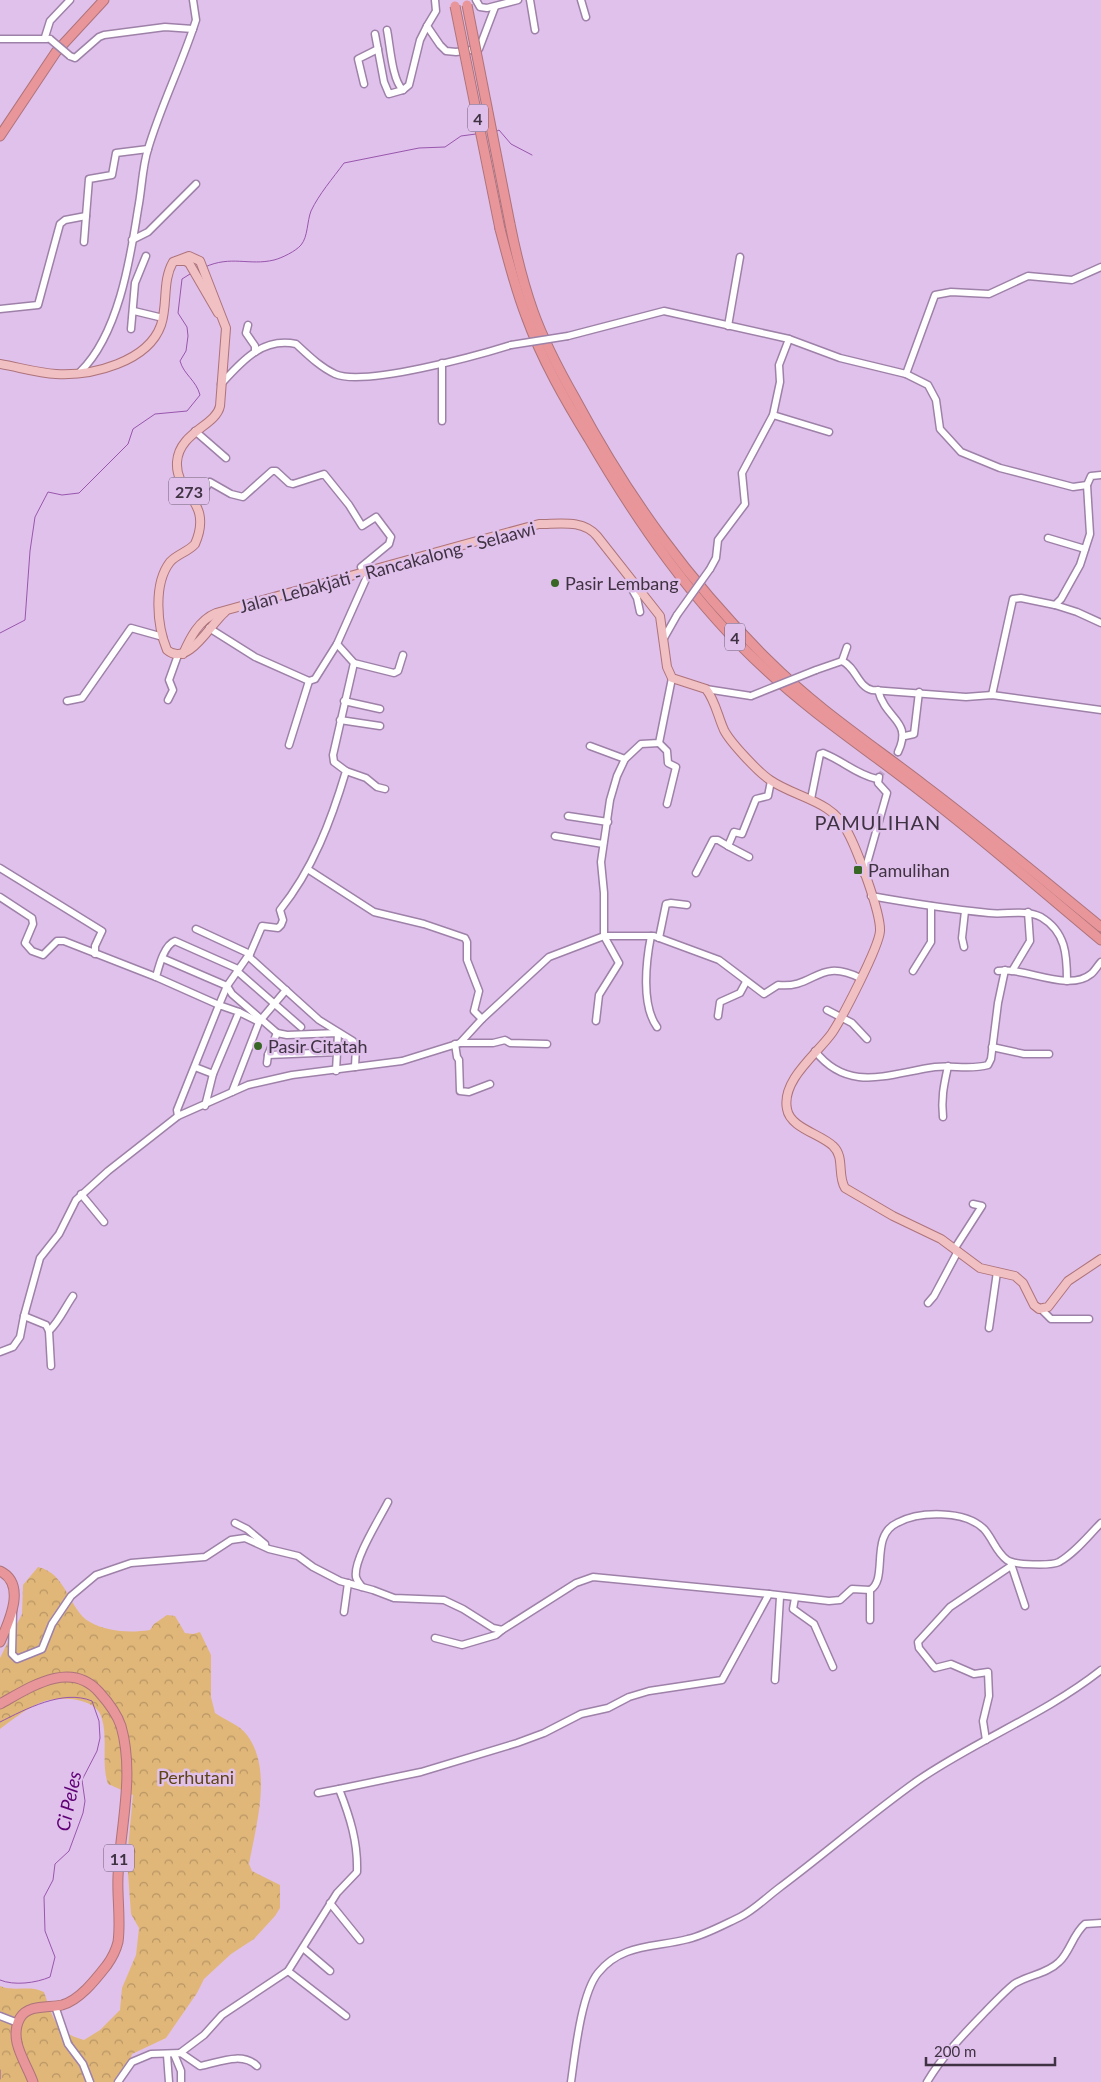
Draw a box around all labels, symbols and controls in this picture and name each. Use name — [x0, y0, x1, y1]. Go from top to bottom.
road number: 4 — [468, 105, 488, 132]
road number: 273 — [169, 478, 209, 504]
street label: Jalan Lebakjati - Rancakalong - Selaawi — [236, 517, 538, 617]
place label: Pasir Lembang — [565, 572, 679, 594]
marker: Pasir Lembang — [549, 577, 561, 589]
road number: 4 — [725, 624, 745, 650]
district label: PAMULIHAN — [815, 810, 941, 834]
place label: Pamulihan — [868, 859, 950, 881]
marker: Pamulihan — [852, 864, 864, 876]
place label: Pasir Citatah — [268, 1035, 367, 1057]
marker: Pasir Citatah — [252, 1040, 264, 1052]
park label: Perhutani — [158, 1766, 234, 1788]
water label: Ci Peles — [50, 1768, 86, 1833]
road number: 11 — [104, 1845, 134, 1872]
scale bar — [926, 2034, 1055, 2066]
text: 200 m — [934, 2042, 976, 2060]

